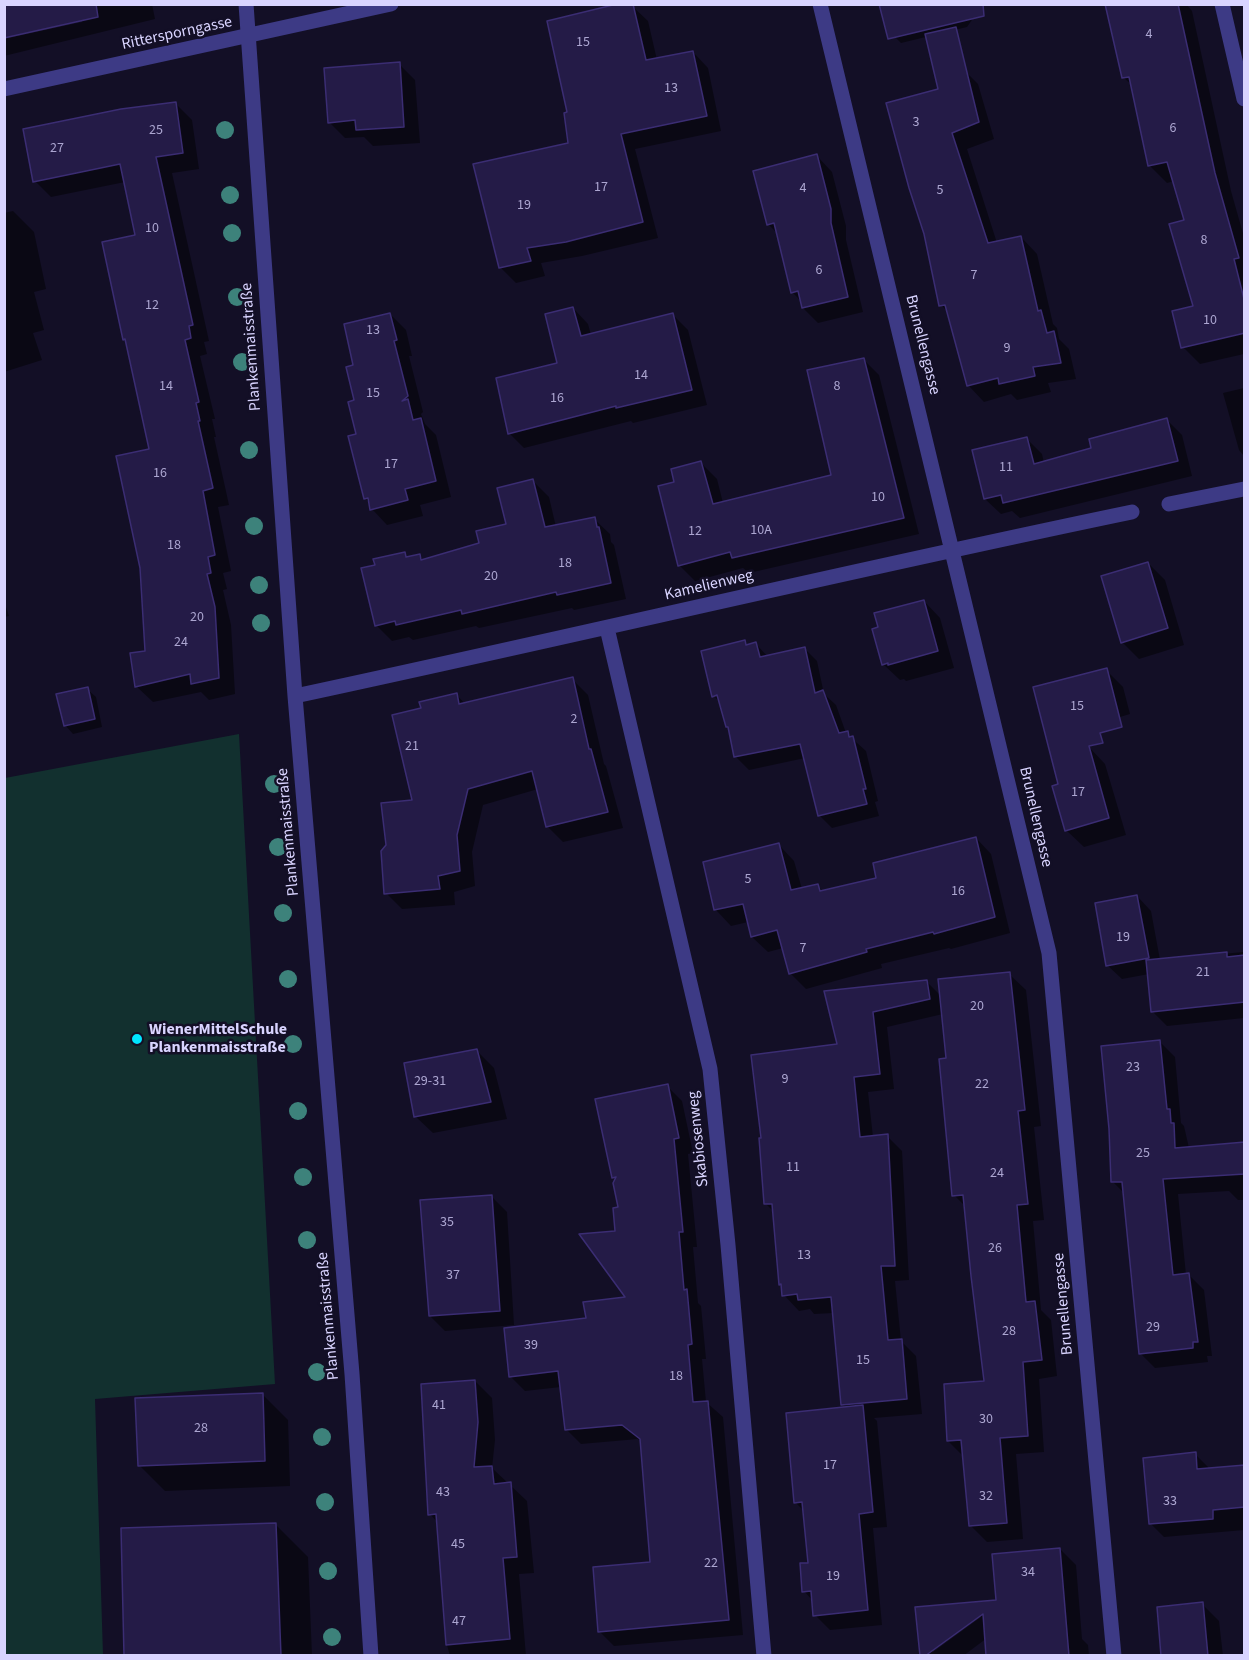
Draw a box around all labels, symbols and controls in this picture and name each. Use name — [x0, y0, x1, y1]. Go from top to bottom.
street label: Rittersporngasse — [120, 13, 234, 55]
house number: 4 — [1146, 27, 1152, 43]
house number: 15 — [576, 35, 590, 51]
house number: 13 — [664, 81, 678, 97]
house number: 3 — [913, 115, 919, 131]
house number: 6 — [1170, 121, 1176, 137]
house number: 25 — [149, 123, 163, 139]
house number: 27 — [50, 141, 64, 157]
house number: 17 — [594, 180, 608, 196]
house number: 4 — [800, 181, 806, 197]
house number: 5 — [937, 183, 943, 199]
house number: 19 — [517, 198, 531, 214]
house number: 10 — [145, 221, 159, 237]
house number: 8 — [1201, 233, 1207, 249]
house number: 6 — [816, 263, 822, 279]
house number: 7 — [971, 268, 977, 284]
street label: Plankenmaisstraße — [238, 282, 266, 412]
street label: Brunellengasse — [900, 293, 944, 397]
house number: 12 — [145, 298, 159, 314]
house number: 10 — [1203, 313, 1217, 329]
house number: 13 — [366, 323, 380, 339]
house number: 9 — [1004, 341, 1010, 357]
house number: 14 — [634, 368, 648, 384]
house number: 14 — [159, 379, 173, 395]
house number: 8 — [834, 379, 840, 395]
house number: 15 — [366, 386, 380, 402]
house number: 16 — [550, 391, 564, 407]
house number: 17 — [384, 457, 398, 473]
house number: 11 — [999, 460, 1013, 476]
house number: 16 — [153, 466, 167, 482]
house number: 10 — [871, 490, 885, 506]
house number: 10A — [750, 523, 772, 539]
house number: 12 — [688, 524, 702, 540]
house number: 18 — [167, 538, 181, 554]
house number: 18 — [558, 556, 572, 572]
street label: Kamelienweg — [663, 566, 755, 606]
house number: 20 — [484, 569, 498, 585]
house number: 20 — [190, 610, 204, 626]
house number: 24 — [174, 635, 188, 651]
house number: 15 — [1070, 699, 1084, 715]
house number: 2 — [571, 712, 577, 728]
house number: 21 — [405, 739, 419, 755]
street label: Brunellengasse — [1014, 765, 1056, 869]
street label: Plankenmaisstraße — [274, 767, 304, 897]
house number: 17 — [1071, 785, 1085, 801]
house number: 5 — [745, 872, 751, 888]
house number: 16 — [951, 884, 965, 900]
house number: 19 — [1116, 930, 1130, 946]
house number: 7 — [800, 941, 806, 957]
house number: 21 — [1196, 965, 1210, 981]
house number: 20 — [970, 999, 984, 1015]
place label: WienerMittelSchule Plankenmaisstraße — [149, 1020, 287, 1058]
marker: WienerMittelSchule Plankenmaisstraße — [130, 1032, 144, 1046]
house number: 23 — [1126, 1060, 1140, 1076]
house number: 9 — [782, 1072, 788, 1088]
house number: 29-31 — [414, 1074, 446, 1090]
house number: 22 — [975, 1077, 989, 1093]
street label: Skabiosenweg — [684, 1090, 714, 1188]
house number: 25 — [1136, 1146, 1150, 1162]
house number: 11 — [786, 1160, 800, 1176]
house number: 24 — [990, 1166, 1004, 1182]
house number: 35 — [440, 1215, 454, 1231]
house number: 26 — [988, 1241, 1002, 1257]
house number: 13 — [797, 1248, 811, 1264]
street label: Plankenmaisstraße — [314, 1251, 344, 1381]
street label: Brunellengasse — [1050, 1252, 1078, 1356]
house number: 37 — [446, 1268, 460, 1284]
house number: 29 — [1146, 1320, 1160, 1336]
house number: 28 — [1002, 1324, 1016, 1340]
house number: 39 — [524, 1338, 538, 1354]
house number: 15 — [856, 1353, 870, 1369]
house number: 18 — [669, 1369, 683, 1385]
house number: 41 — [432, 1398, 446, 1414]
house number: 30 — [979, 1412, 993, 1428]
house number: 28 — [194, 1421, 208, 1437]
house number: 17 — [823, 1458, 837, 1474]
house number: 43 — [436, 1485, 450, 1501]
house number: 32 — [979, 1489, 993, 1505]
house number: 33 — [1163, 1494, 1177, 1510]
house number: 45 — [451, 1537, 465, 1553]
house number: 22 — [704, 1556, 718, 1572]
house number: 34 — [1021, 1565, 1035, 1581]
house number: 19 — [826, 1569, 840, 1585]
house number: 47 — [452, 1614, 466, 1630]

